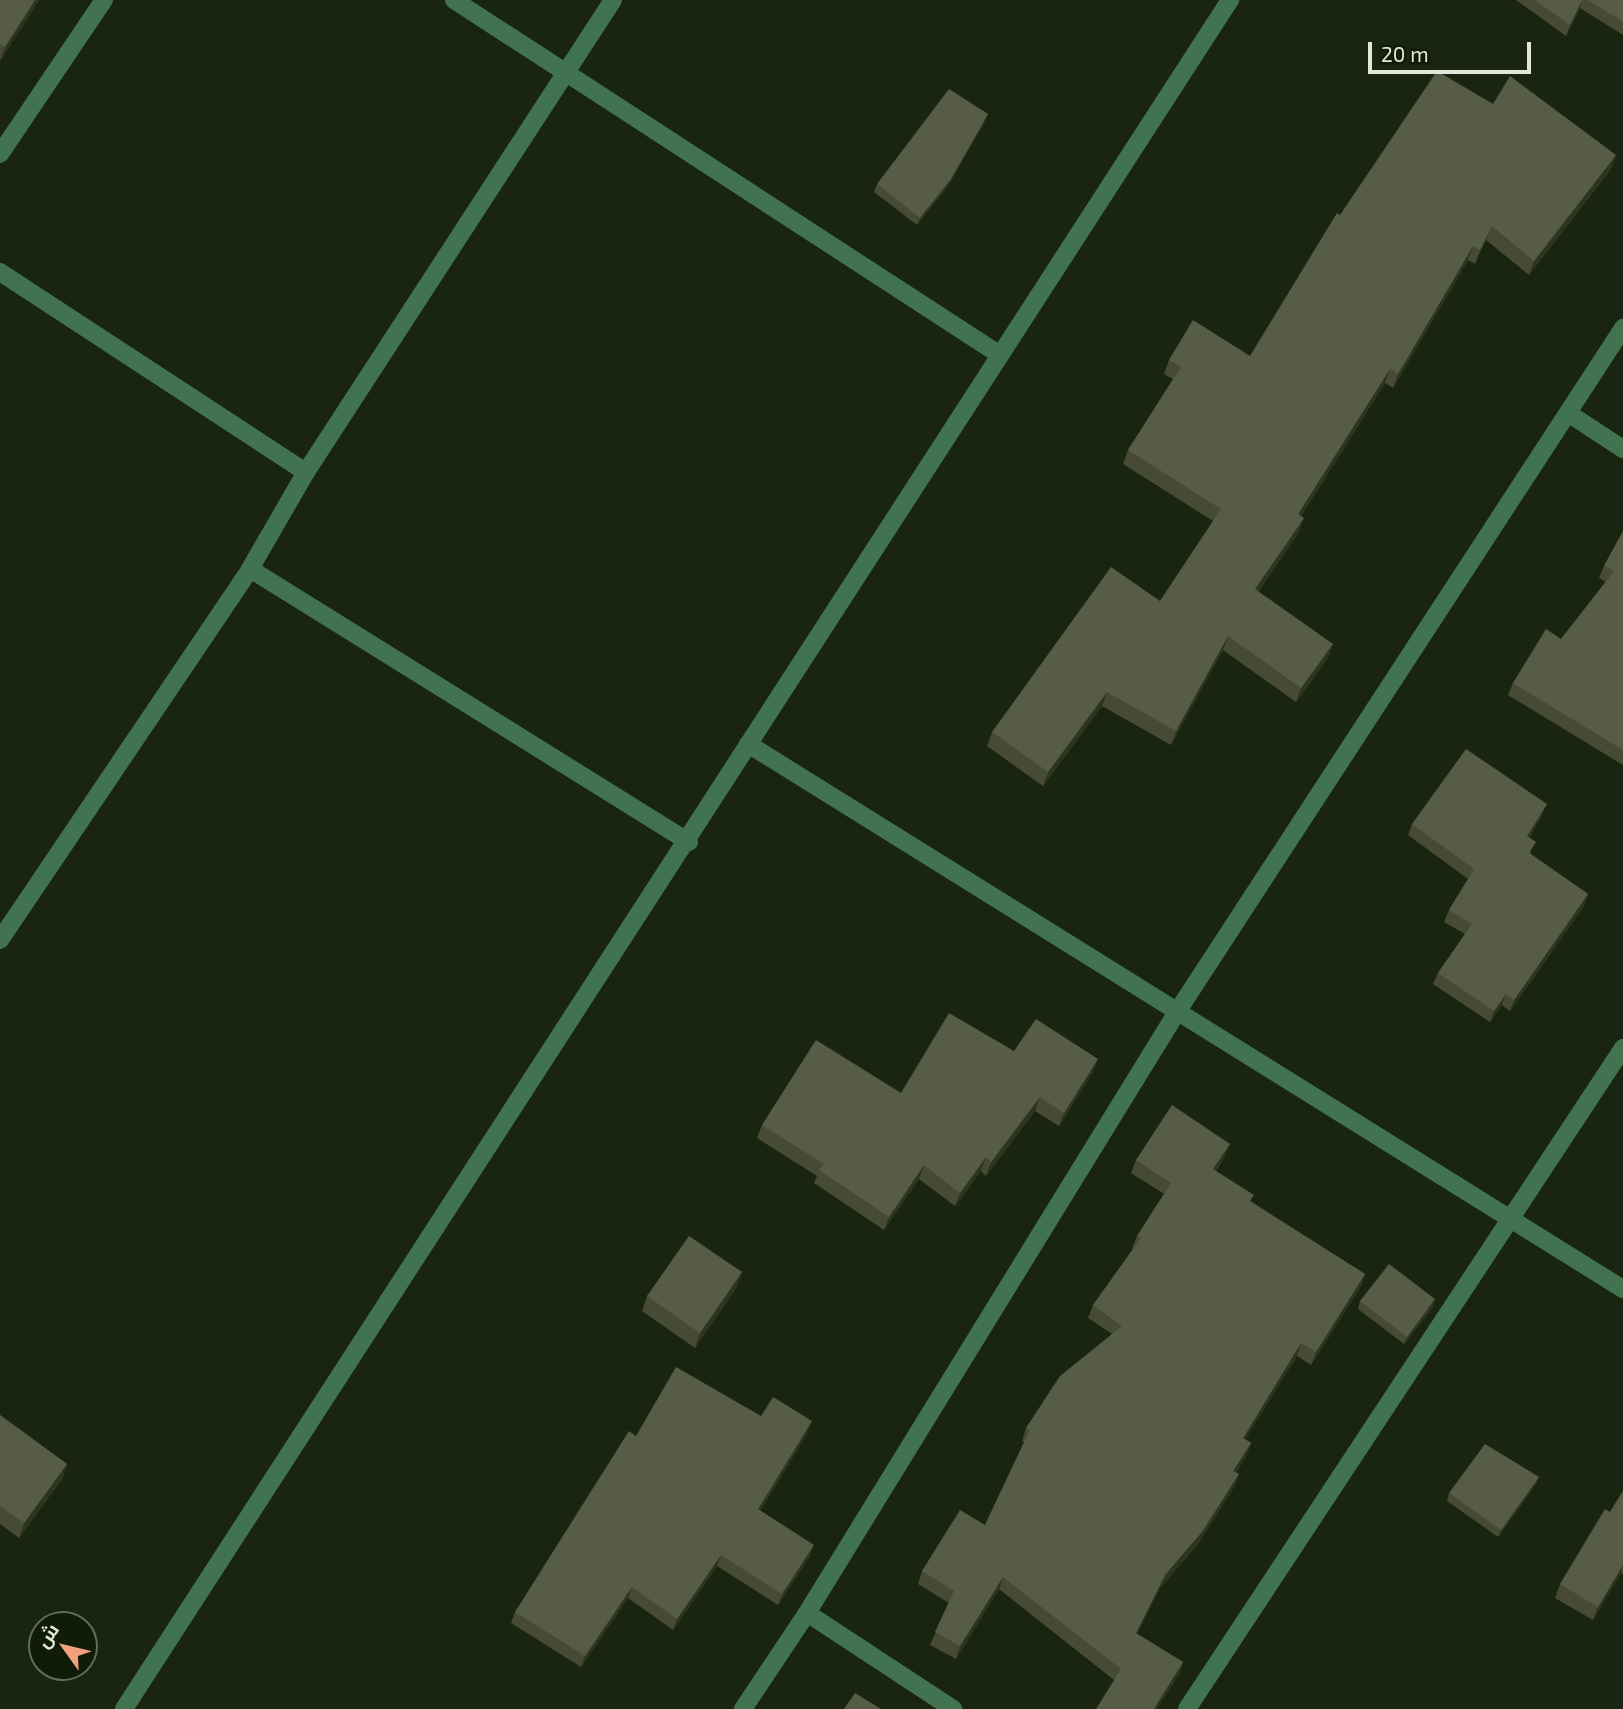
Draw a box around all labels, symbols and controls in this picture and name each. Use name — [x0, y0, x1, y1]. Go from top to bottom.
scale bar — [1371, 28, 1534, 72]
text: 20 m — [1381, 41, 1429, 66]
north arrow — [28, 1611, 98, 1681]
text: ش — [30, 1619, 63, 1652]

